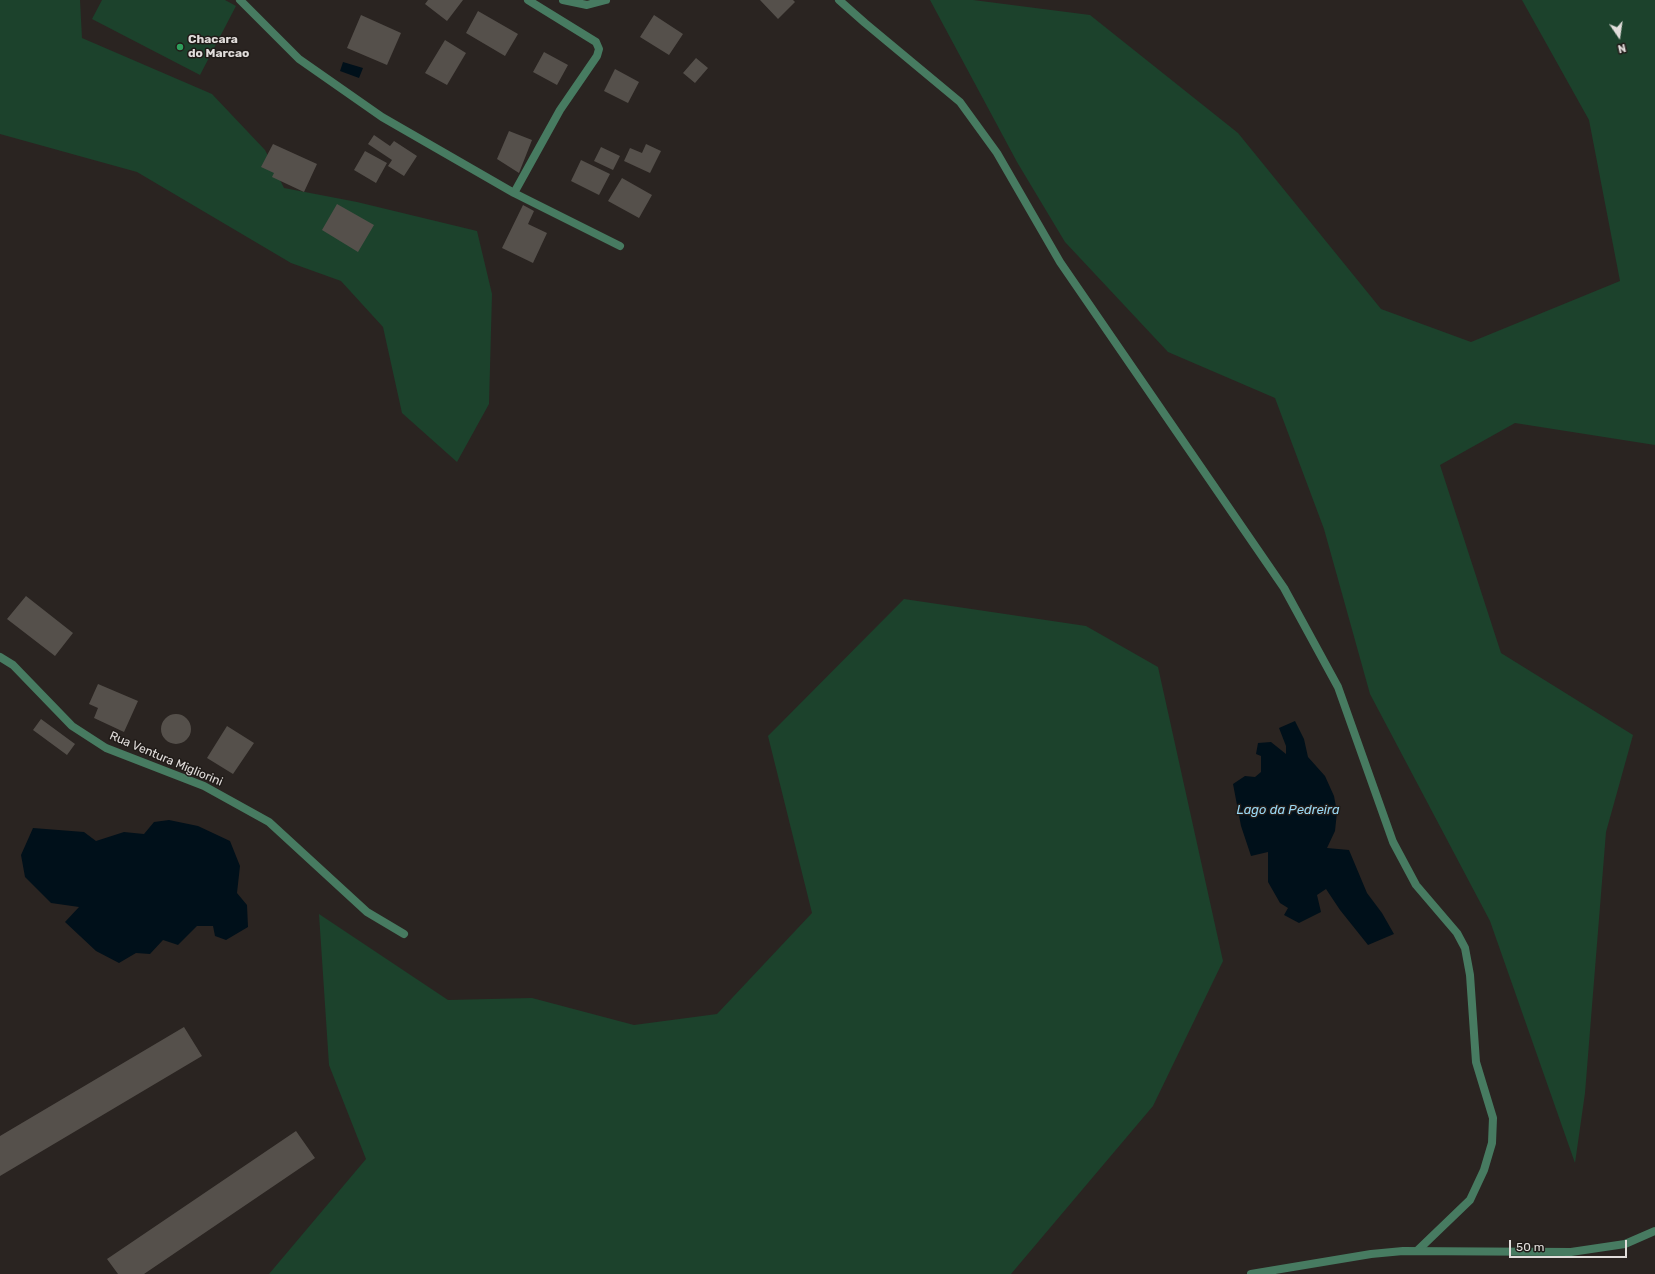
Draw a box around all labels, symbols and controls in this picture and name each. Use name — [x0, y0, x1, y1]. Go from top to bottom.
north arrow — [1599, 16, 1639, 56]
place label: Chacara do Marcao — [188, 33, 249, 61]
text: N — [1616, 41, 1627, 55]
marker: Chacara do Marcao — [175, 42, 185, 52]
street label: Rua Ventura Migliorini — [107, 729, 225, 789]
water label: Lago da Pedreira — [1236, 802, 1340, 818]
scale bar — [1511, 1232, 1629, 1258]
text: 50 m — [1516, 1240, 1544, 1254]

